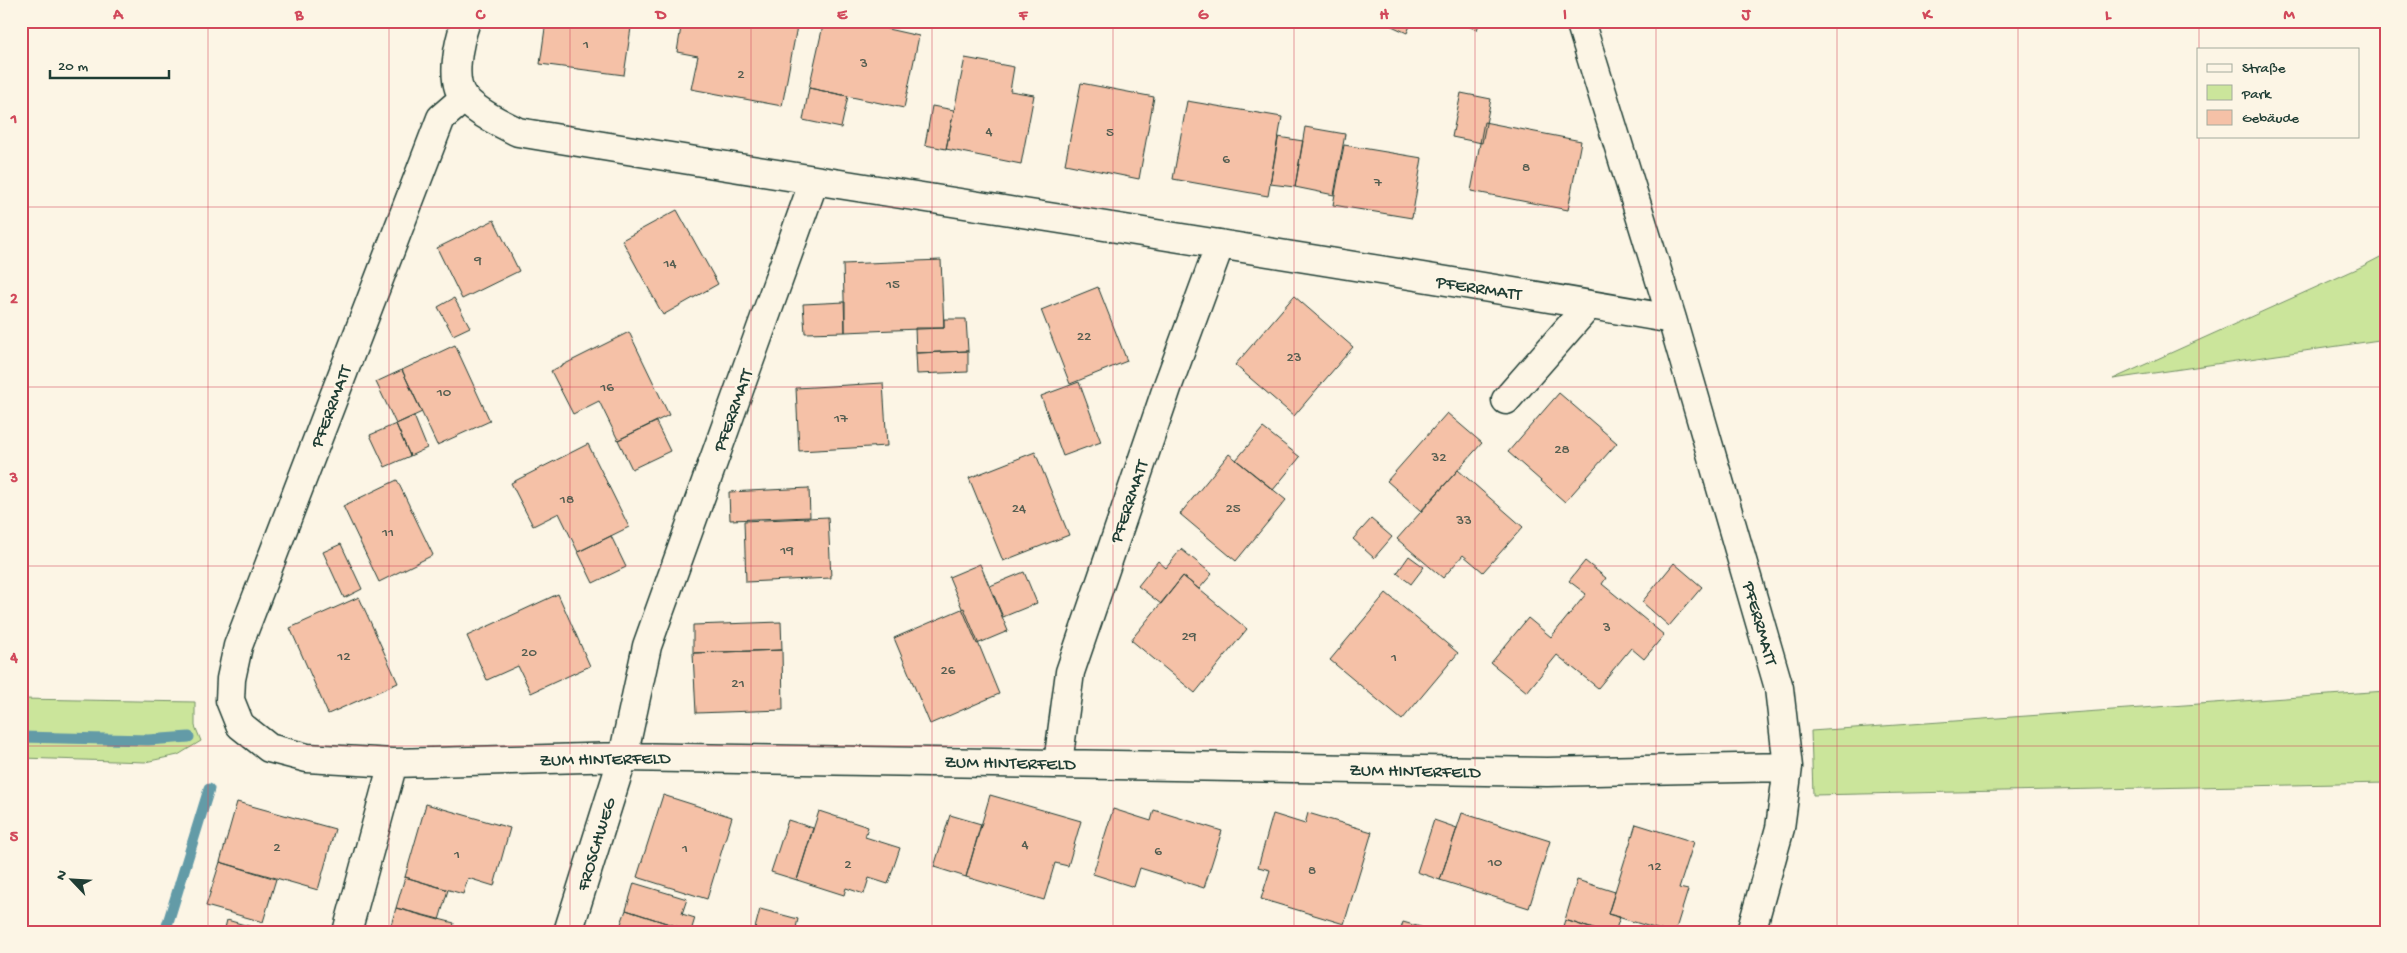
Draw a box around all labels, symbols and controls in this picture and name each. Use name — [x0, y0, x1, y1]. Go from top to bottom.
text: A — [112, 7, 124, 26]
text: B — [294, 7, 304, 26]
text: C — [475, 7, 486, 26]
text: D — [654, 7, 667, 26]
text: E — [837, 7, 848, 26]
text: F — [1018, 7, 1029, 26]
text: G — [1198, 7, 1209, 26]
text: H — [1379, 7, 1389, 26]
text: I — [1563, 7, 1567, 26]
text: J — [1741, 7, 1752, 26]
text: K — [1922, 7, 1934, 26]
text: L — [2105, 7, 2112, 26]
text: M — [2283, 7, 2295, 26]
house number: 1 — [582, 36, 589, 54]
scale bar — [50, 48, 169, 80]
legend — [2197, 48, 2360, 138]
house number: 3 — [859, 55, 868, 73]
text: 20 m — [58, 58, 88, 76]
text: Straße — [2242, 60, 2286, 78]
house number: 2 — [737, 66, 745, 84]
text: Park — [2241, 86, 2272, 104]
text: Gebäude — [2242, 110, 2299, 128]
text: 1 — [10, 111, 17, 130]
house number: 4 — [985, 123, 993, 141]
house number: 5 — [1106, 124, 1114, 142]
house number: 6 — [1222, 151, 1230, 169]
house number: 8 — [1522, 159, 1530, 177]
house number: 7 — [1373, 174, 1383, 192]
house number: 9 — [473, 252, 482, 270]
house number: 14 — [662, 255, 677, 273]
street label: PFERRMATT — [1433, 272, 1524, 307]
house number: 15 — [885, 276, 900, 294]
text: 2 — [10, 291, 18, 310]
house number: 22 — [1077, 328, 1091, 346]
house number: 23 — [1286, 349, 1302, 367]
street label: PFERRMATT — [307, 362, 358, 452]
street label: PFERRMATT — [709, 366, 759, 456]
house number: 16 — [599, 379, 614, 397]
house number: 10 — [436, 384, 452, 402]
house number: 17 — [833, 410, 849, 428]
house number: 28 — [1554, 441, 1570, 459]
house number: 32 — [1430, 449, 1447, 467]
street label: PFERRMATT — [1106, 457, 1155, 547]
text: 3 — [9, 470, 18, 489]
house number: 18 — [559, 491, 574, 509]
house number: 24 — [1012, 500, 1026, 518]
house number: 25 — [1225, 500, 1241, 518]
house number: 33 — [1455, 512, 1472, 530]
house number: 11 — [381, 524, 394, 542]
house number: 19 — [779, 542, 794, 560]
street label: PFERRMATT — [1736, 578, 1781, 669]
house number: 3 — [1602, 619, 1611, 637]
house number: 29 — [1182, 628, 1197, 646]
house number: 20 — [521, 644, 537, 662]
house number: 12 — [336, 648, 351, 666]
house number: 1 — [1390, 649, 1397, 667]
text: 4 — [9, 650, 18, 669]
house number: 26 — [941, 662, 956, 680]
house number: 21 — [731, 675, 745, 693]
street label: ZUM HINTERFELD — [539, 749, 671, 772]
street label: ZUM HINTERFELD — [944, 753, 1076, 776]
street label: ZUM HINTERFELD — [1349, 761, 1481, 784]
street label: FROSCHWEG — [573, 795, 622, 895]
text: 5 — [10, 829, 19, 848]
house number: 4 — [1021, 836, 1029, 854]
house number: 2 — [273, 839, 281, 857]
house number: 1 — [681, 840, 688, 858]
house number: 6 — [1154, 843, 1162, 861]
house number: 1 — [453, 846, 460, 864]
house number: 10 — [1487, 854, 1503, 872]
north arrow — [48, 856, 98, 906]
house number: 2 — [844, 856, 852, 874]
house number: 12 — [1647, 858, 1662, 876]
house number: 8 — [1308, 862, 1316, 880]
text: N — [53, 868, 72, 883]

